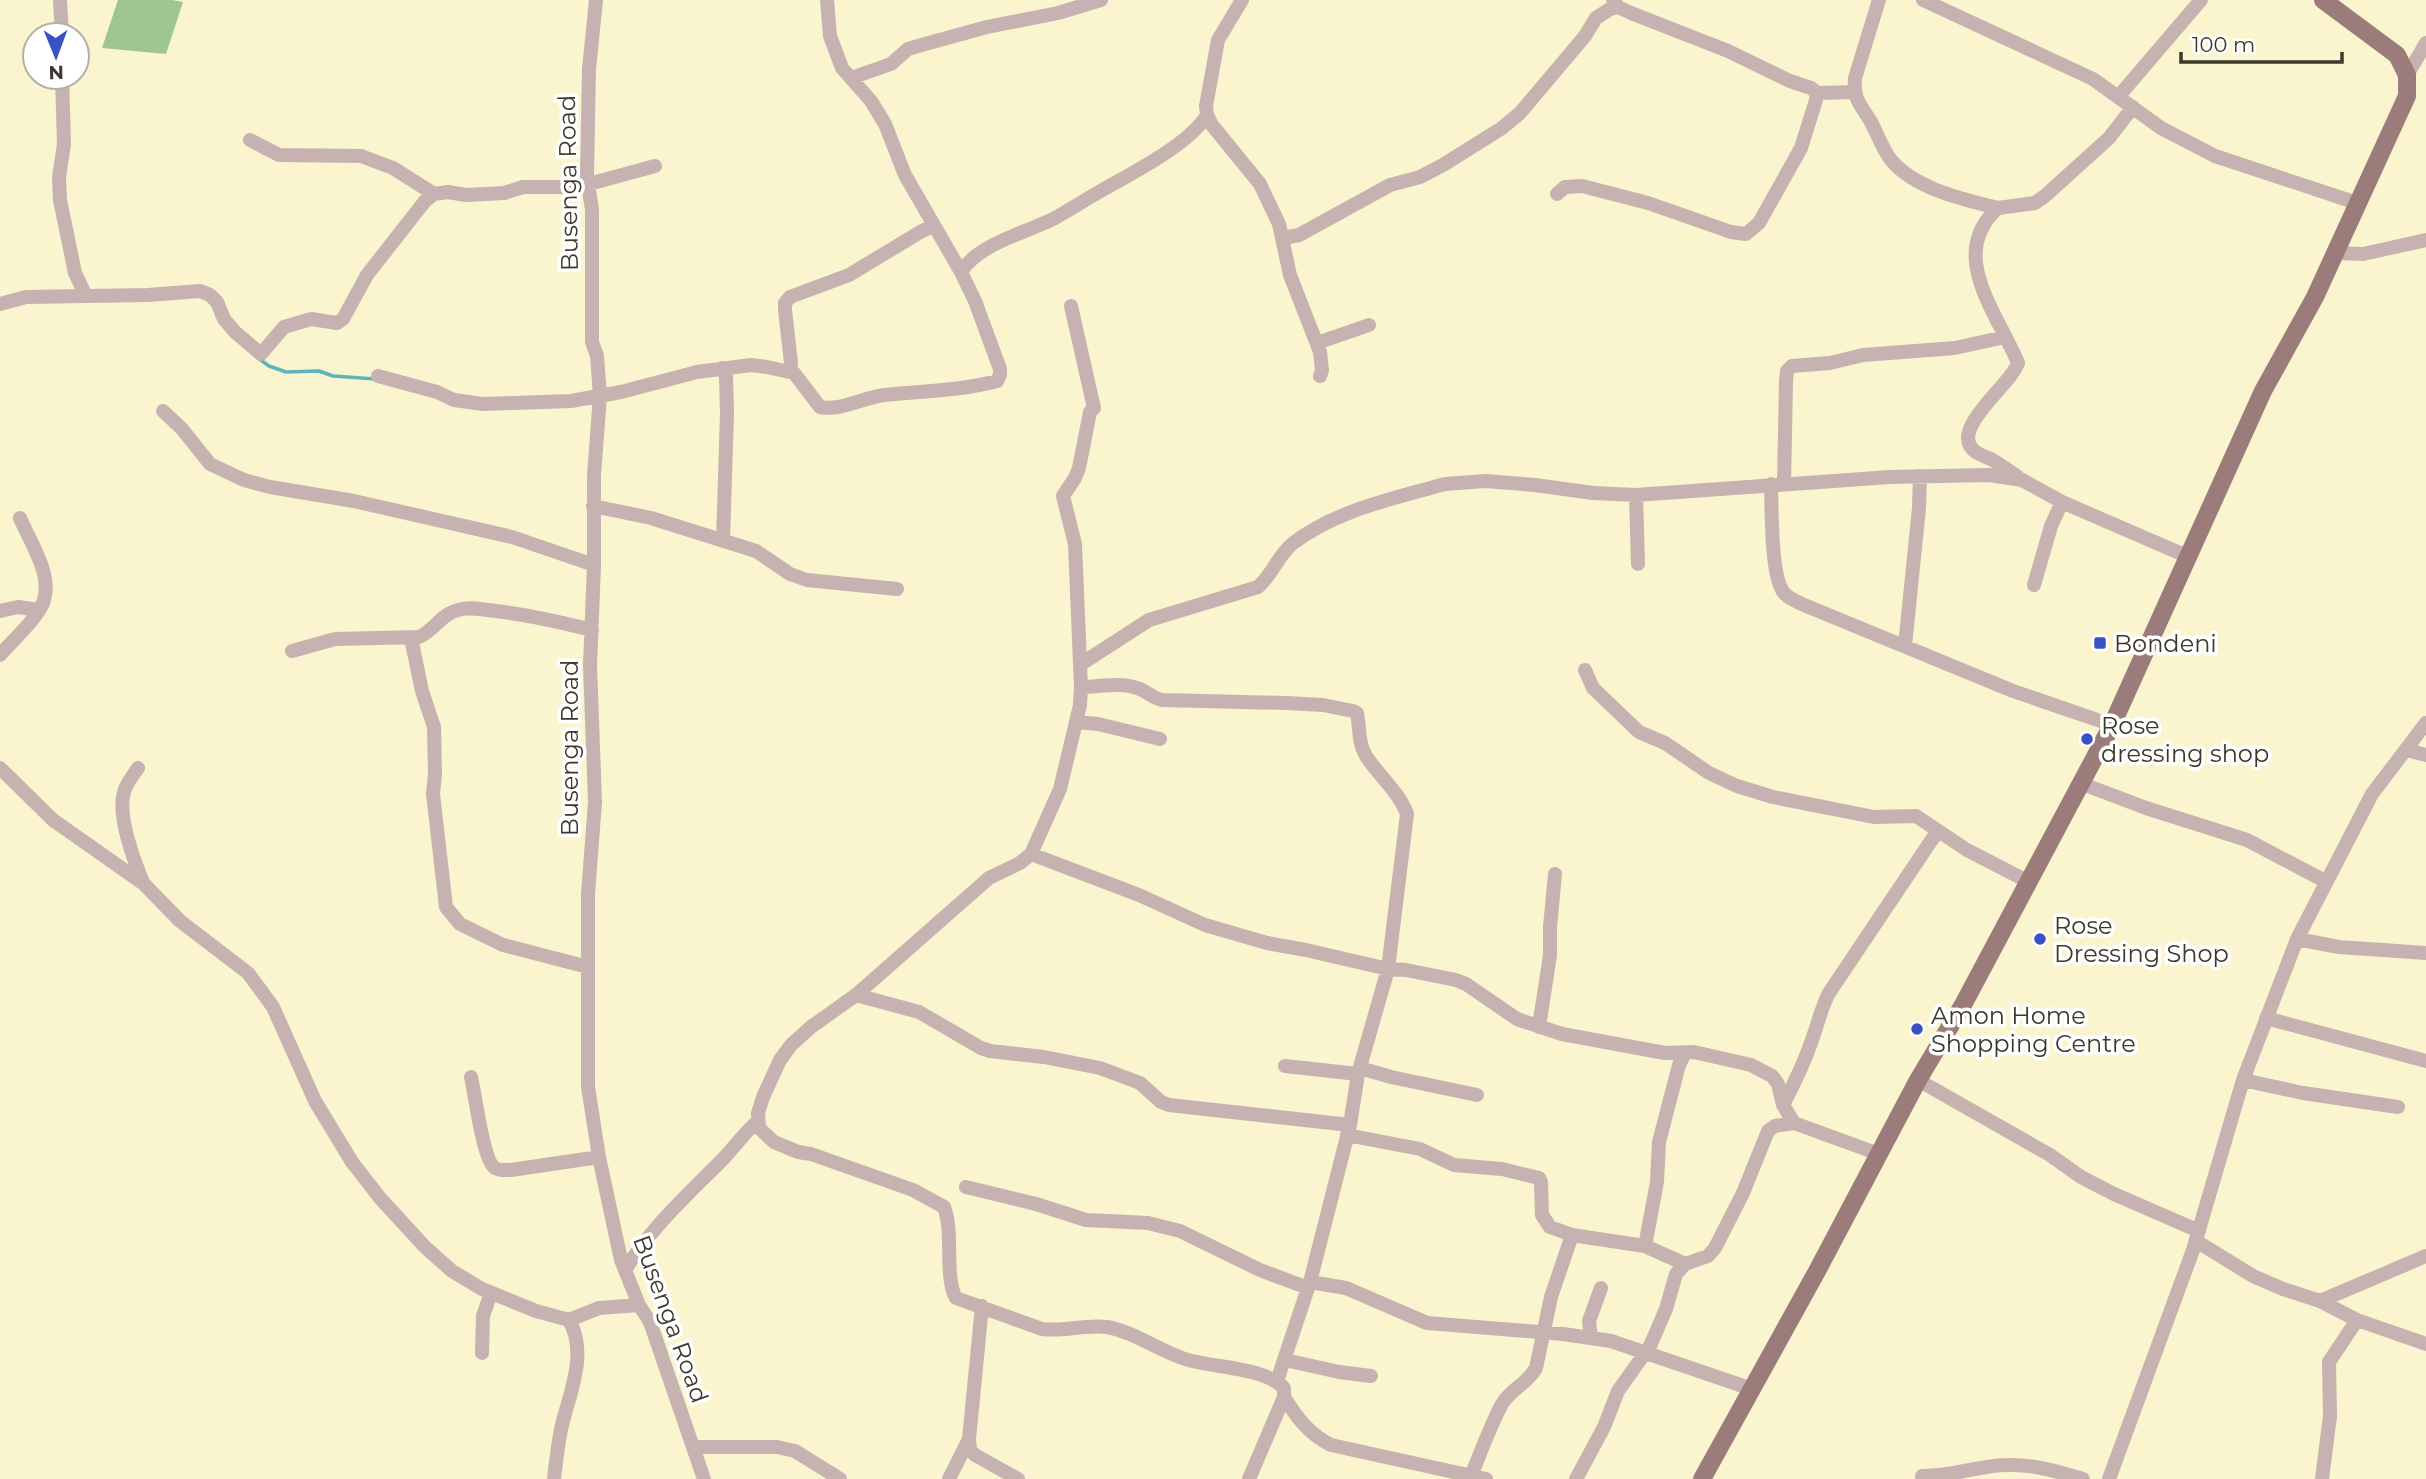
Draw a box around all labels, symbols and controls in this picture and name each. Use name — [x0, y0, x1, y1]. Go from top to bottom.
north arrow — [21, 21, 91, 91]
scale bar — [2181, 21, 2342, 65]
text: 100 m — [2192, 32, 2255, 57]
text: N — [48, 61, 64, 84]
street label: Busenga Road — [552, 95, 584, 271]
place label: Bondeni — [2114, 629, 2217, 658]
marker: Bondeni — [2092, 635, 2108, 651]
street label: Busenga Road — [555, 660, 584, 836]
place label: Rose dressing shop — [2101, 711, 2269, 768]
marker: Rose dressing shop — [2079, 731, 2095, 747]
place label: Rose Dressing Shop — [2054, 911, 2229, 968]
marker: Rose Dressing Shop — [2032, 931, 2048, 947]
place label: Amon Home Shopping Centre — [1931, 1001, 2136, 1058]
marker: Amon Home Shopping Centre — [1909, 1021, 1925, 1037]
street label: Busenga Road — [627, 1231, 715, 1407]

